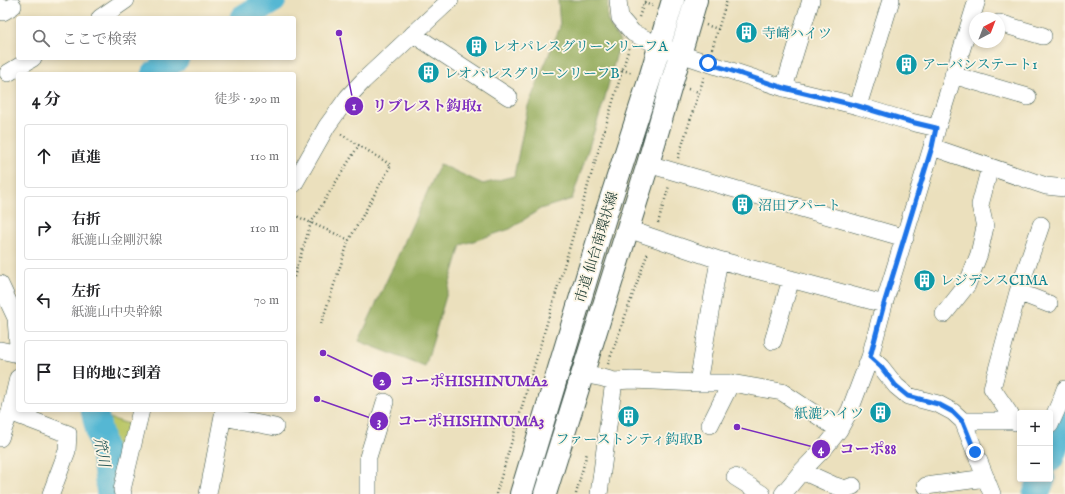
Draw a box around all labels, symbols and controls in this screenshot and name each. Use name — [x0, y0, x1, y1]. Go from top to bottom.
north arrow — [969, 12, 1005, 48]
search box — [16, 16, 296, 60]
building icon: 寺崎ハイツ — [733, 20, 759, 46]
place label: 寺崎ハイツ — [762, 25, 832, 43]
icon: search — [30, 27, 52, 49]
text: ここで検索 — [62, 30, 137, 49]
building icon: レオパレスグリーンリーフA — [463, 33, 489, 59]
place label: レオパレスグリーンリーフA — [492, 38, 668, 56]
building icon: アーバンステート1 — [893, 51, 919, 77]
route start — [699, 54, 717, 72]
place label: アーバンステート1 — [922, 56, 1037, 74]
building icon: レオパレスグリーンリーフB — [415, 60, 441, 86]
place label: レオパレスグリーンリーフB — [444, 65, 620, 83]
text: 4 分 — [32, 90, 61, 111]
text: 徒歩 · 290 m — [214, 91, 280, 108]
callout: リブレスト鈎取1 — [344, 93, 491, 120]
text: リブレスト鈎取1 — [372, 97, 482, 116]
text: 1 — [352, 99, 357, 114]
icon: ahead — [33, 145, 55, 167]
text: 直進 — [71, 148, 101, 167]
text: 110 m — [250, 148, 279, 165]
street label: 市道 仙台南環状線 — [572, 190, 622, 305]
building icon: 沼田アパート — [729, 192, 755, 218]
place label: 沼田アパート — [758, 197, 841, 215]
text: 右折 — [71, 210, 101, 229]
icon: right — [33, 217, 55, 239]
text: 110 m — [250, 220, 279, 237]
text: 紙漉山金剛沢線 — [71, 232, 162, 249]
building icon: レジデンスCIMA — [911, 267, 937, 293]
place label: レジデンスCIMA — [940, 272, 1048, 290]
text: 左折 — [71, 282, 101, 301]
icon: left — [33, 289, 55, 311]
text: 70 m — [254, 292, 279, 309]
text: 紙漉山中央幹線 — [71, 304, 162, 321]
icon: arrive — [33, 361, 55, 383]
text: 目的地に到着 — [71, 364, 161, 383]
callout: コーポHISHINUMA2 — [372, 368, 557, 395]
text: コーポHISHINUMA2 — [400, 372, 548, 391]
text: 2 — [379, 374, 385, 389]
building icon: 紙漉ハイツ — [867, 400, 893, 426]
building icon: ファーストシティ鈎取B — [616, 404, 642, 430]
place label: 紙漉ハイツ — [794, 405, 864, 423]
callout: コーポHISHINUMA3 — [369, 407, 552, 434]
map controls — [1017, 410, 1053, 482]
button: + — [1017, 410, 1053, 446]
text: コーポHISHINUMA3 — [398, 412, 544, 431]
text: 3 — [377, 414, 381, 429]
place label: ファーストシティ鈎取B — [555, 431, 703, 449]
water label: 笊川 — [89, 436, 114, 471]
callout: コーポ88 — [811, 436, 904, 463]
text: コーポ88 — [840, 440, 896, 459]
text: 4 — [818, 442, 825, 457]
route end — [966, 443, 984, 461]
button: − — [1017, 446, 1053, 482]

